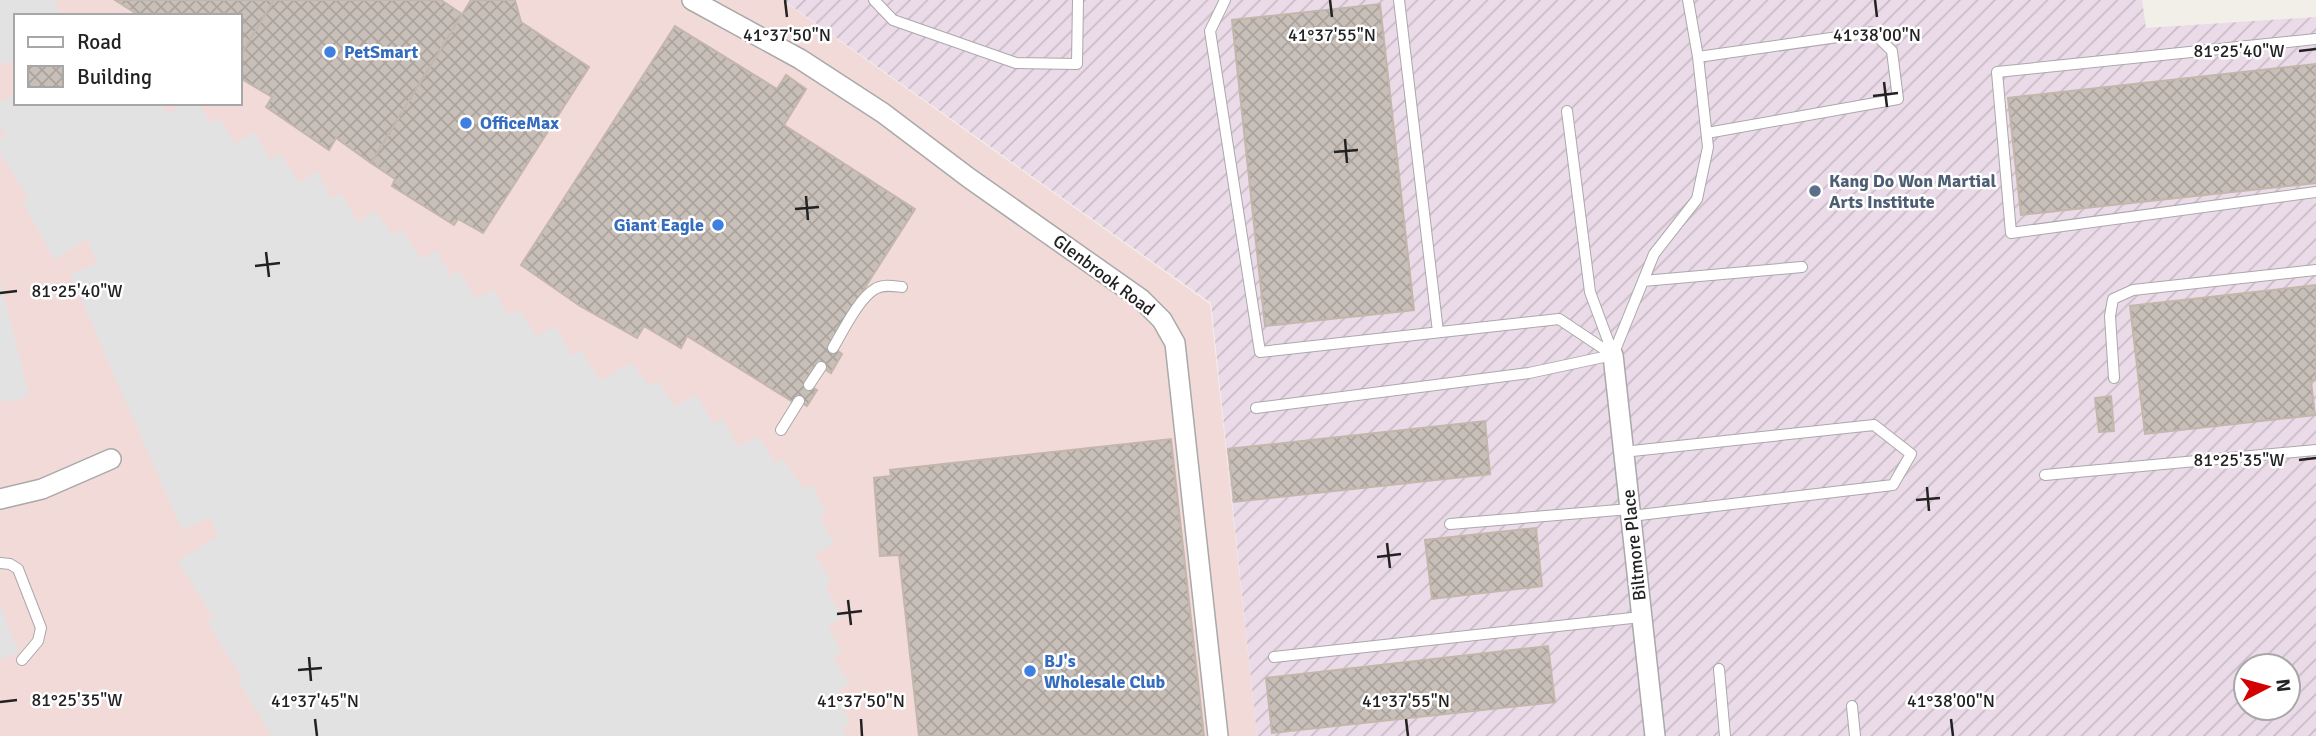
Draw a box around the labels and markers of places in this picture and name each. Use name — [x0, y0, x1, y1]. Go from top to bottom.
place label: PetSmart — [344, 41, 419, 63]
marker: PetSmart — [322, 44, 338, 60]
place label: OfficeMax — [480, 112, 559, 134]
marker: OfficeMax — [458, 115, 474, 131]
place label: Kang Do Won Martial Arts Institute — [1829, 170, 1996, 213]
marker: Kang Do Won Martial Arts Institute — [1807, 183, 1823, 199]
place label: Giant Eagle — [614, 214, 704, 236]
marker: Giant Eagle — [710, 217, 726, 233]
place label: BJ's Wholesale Club — [1044, 650, 1166, 693]
marker: BJ's Wholesale Club — [1022, 663, 1038, 679]

